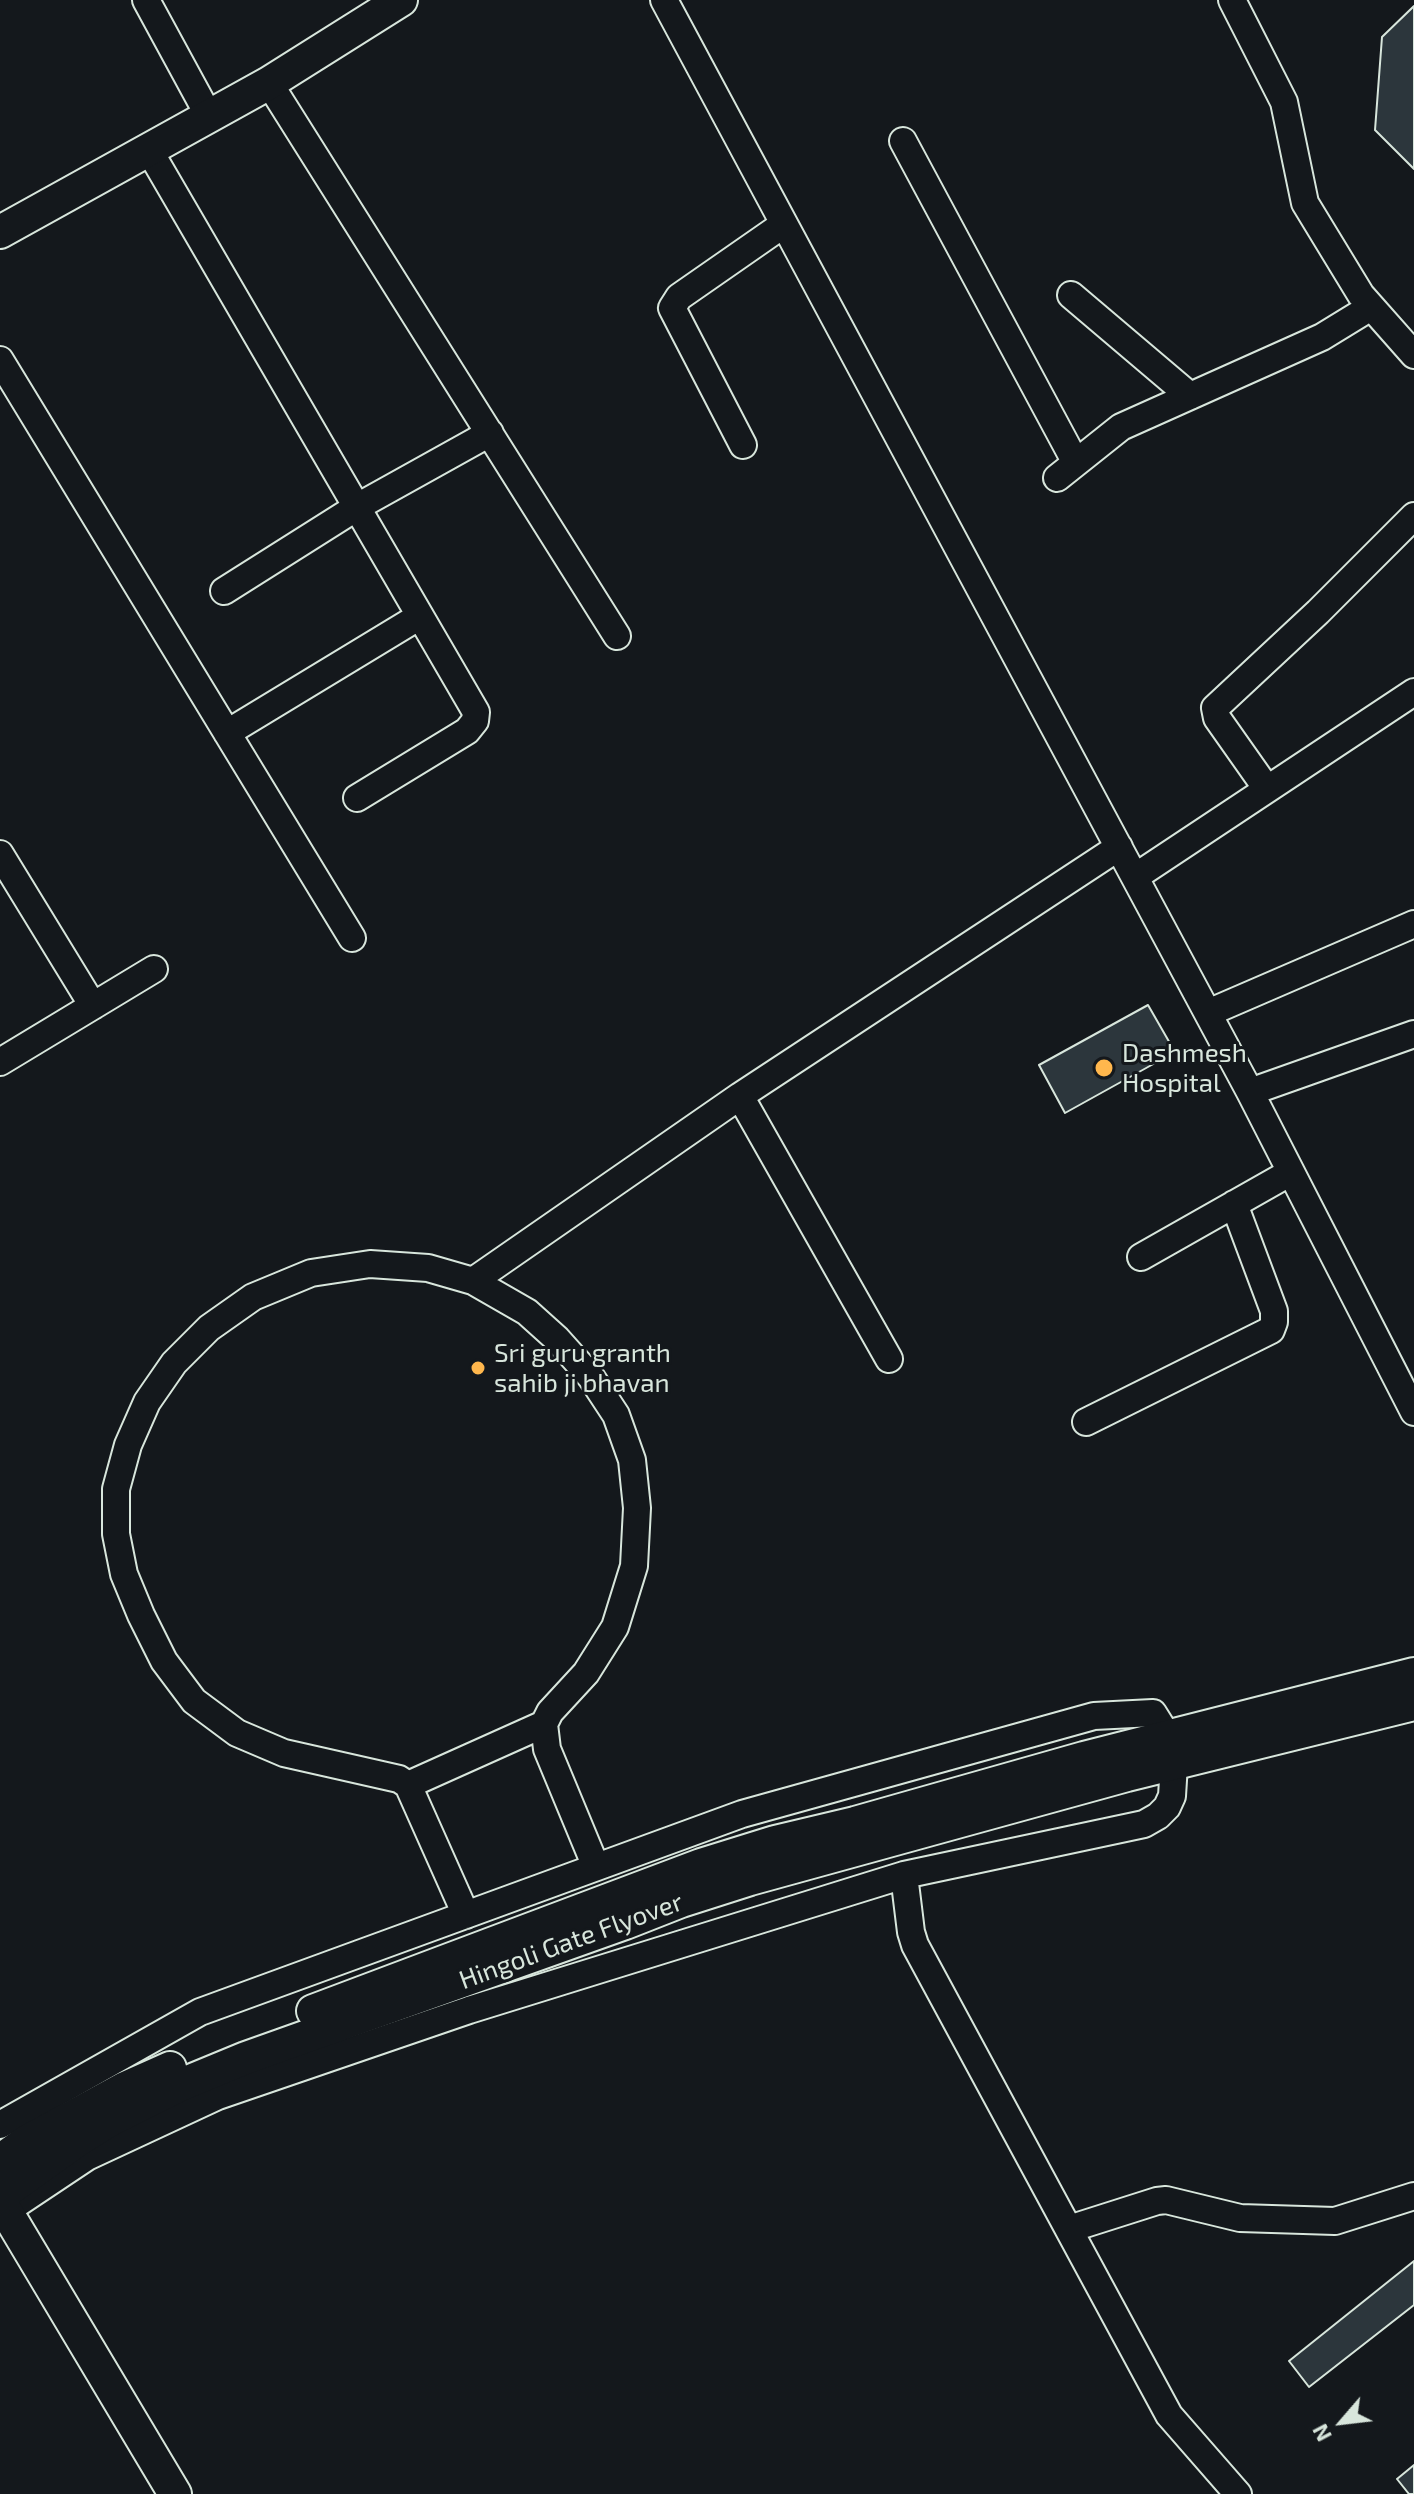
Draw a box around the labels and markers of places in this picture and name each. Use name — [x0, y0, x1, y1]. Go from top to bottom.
place label: Dashmesh Hospital — [1122, 1037, 1247, 1098]
marker: Dashmesh Hospital — [1093, 1057, 1115, 1079]
place label: Sri guru granth sahib ji bhavan — [494, 1337, 671, 1398]
marker: Sri guru granth sahib ji bhavan — [469, 1359, 487, 1377]

